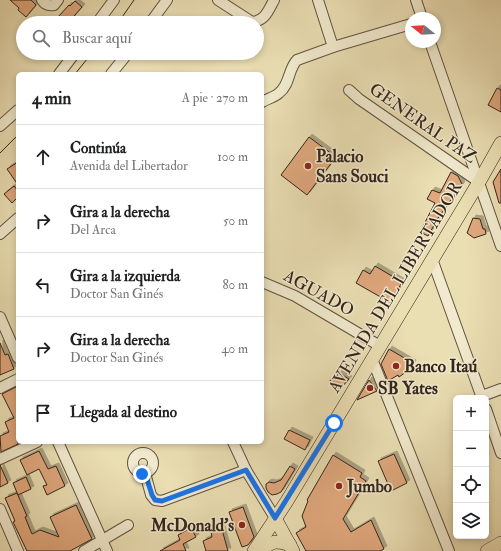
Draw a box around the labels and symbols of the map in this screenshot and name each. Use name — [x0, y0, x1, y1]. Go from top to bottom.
north arrow — [405, 12, 441, 48]
street label: GENERAL PAZ — [365, 78, 481, 168]
place label: Palacio Sans Souci — [316, 146, 389, 187]
marker: Palacio Sans Souci — [303, 161, 313, 171]
street label: AVENIDA DEL LIBERTADOR — [323, 177, 467, 397]
street label: AGUADO — [279, 265, 358, 321]
place label: Banco Itaú — [404, 356, 478, 377]
marker: Banco Itaú — [391, 361, 401, 371]
place label: SB Yates — [378, 378, 438, 399]
marker: SB Yates — [365, 383, 375, 393]
route start — [325, 414, 343, 432]
route end — [133, 465, 151, 483]
place label: Jumbo — [346, 476, 392, 498]
marker: Jumbo — [334, 481, 344, 491]
place label: McDonald's — [150, 515, 234, 536]
marker: McDonald's — [237, 520, 247, 530]

